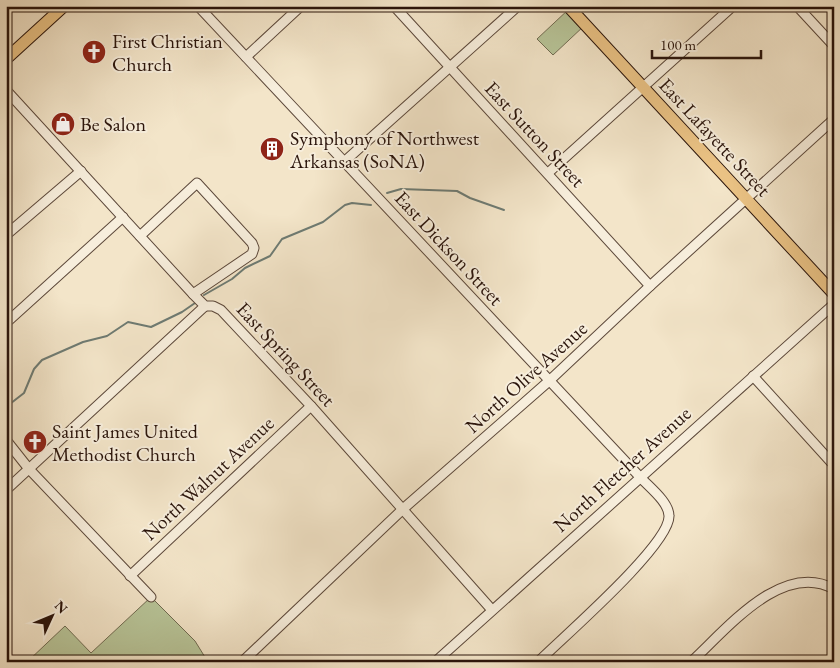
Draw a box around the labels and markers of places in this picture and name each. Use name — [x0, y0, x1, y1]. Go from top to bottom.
place label: First Christian Church — [112, 28, 223, 77]
church icon: First Christian Church — [81, 39, 107, 65]
shop icon: Be Salon — [50, 111, 76, 137]
place label: Be Salon — [80, 111, 147, 137]
place label: Symphony of Northwest Arkansas (SoNA) — [289, 125, 480, 174]
building icon: Symphony of Northwest Arkansas (SoNA) — [259, 136, 285, 162]
place label: Saint James United Methodist Church — [52, 418, 199, 467]
church icon: Saint James United Methodist Church — [22, 429, 48, 455]

